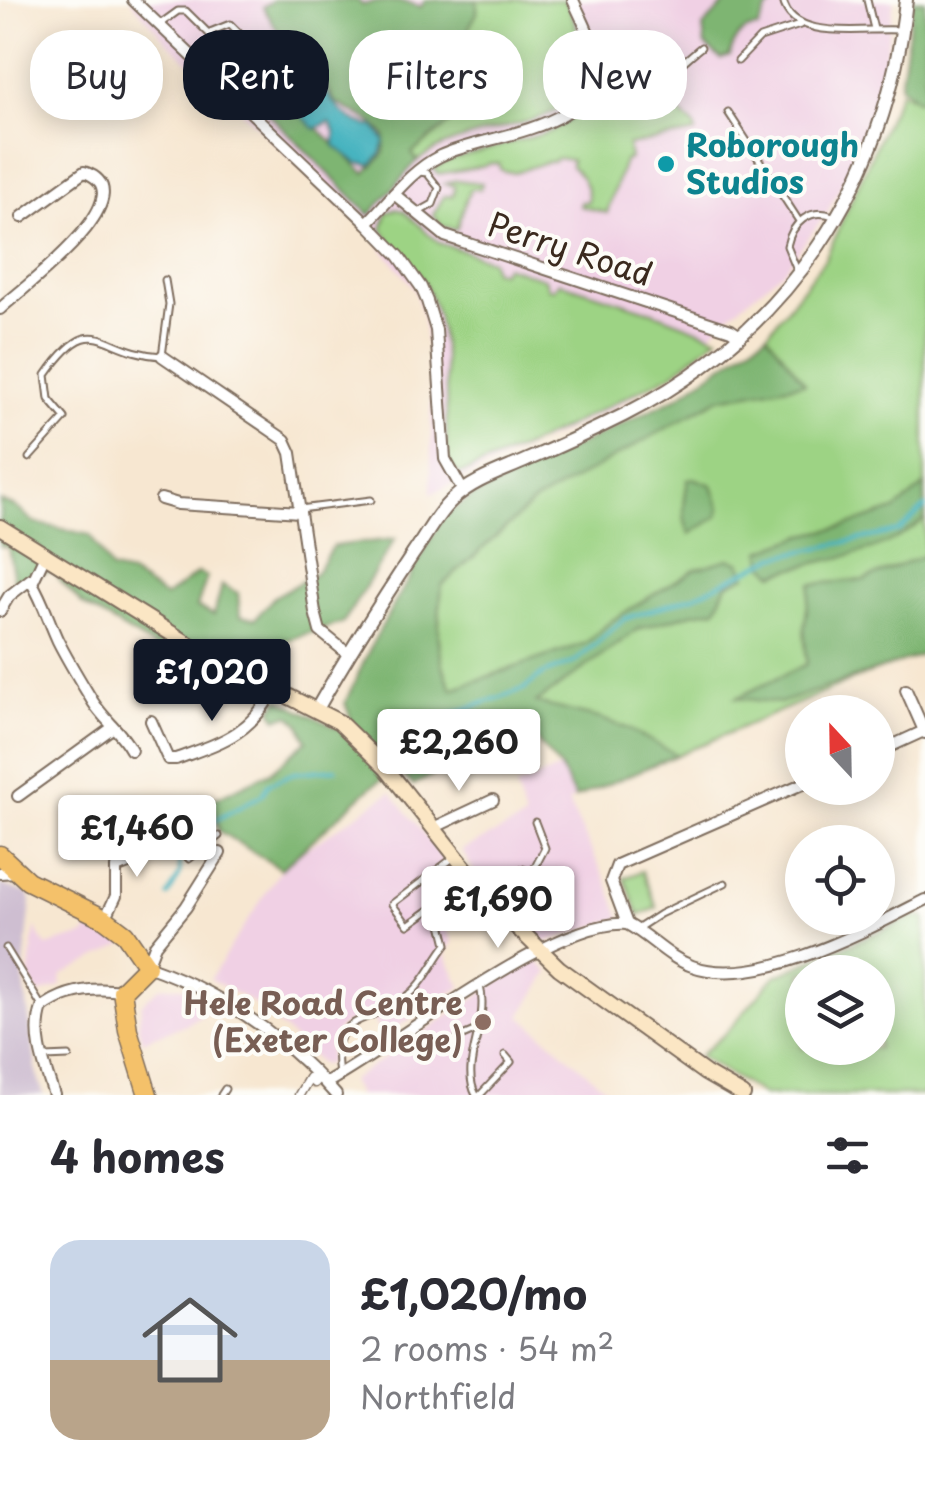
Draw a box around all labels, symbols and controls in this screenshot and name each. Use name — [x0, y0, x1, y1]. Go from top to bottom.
chip: Buy — [30, 30, 163, 120]
chip: Rent — [183, 30, 329, 120]
chip: Filters — [349, 30, 523, 120]
chip: New — [543, 30, 687, 120]
place label: Roborough Studios — [686, 120, 859, 205]
marker: Roborough Studios — [655, 153, 677, 175]
street label: Perry Road — [482, 199, 659, 297]
pin: £1,020 — [131, 639, 293, 724]
text: £1,020 — [155, 647, 269, 695]
north arrow — [785, 695, 895, 805]
map controls — [785, 695, 895, 1065]
pin: £2,260 — [378, 709, 540, 794]
text: £2,260 — [399, 717, 519, 765]
pin: £1,460 — [56, 795, 218, 880]
text: £1,460 — [80, 803, 194, 851]
button: locate — [785, 825, 895, 935]
pin: £1,690 — [417, 866, 579, 951]
text: £1,690 — [443, 874, 553, 922]
button: layers — [785, 955, 895, 1065]
place label: Hele Road Centre (Exeter College) — [184, 978, 463, 1063]
marker: Hele Road Centre (Exeter College) — [472, 1011, 494, 1033]
text: 4 homes — [50, 1124, 225, 1187]
icon: filters — [820, 1128, 875, 1183]
text: £1,020/mo — [360, 1261, 587, 1324]
icon: home — [130, 1280, 250, 1400]
text: 2 rooms · 54 m² — [360, 1324, 614, 1372]
text: Northfield — [360, 1372, 516, 1420]

